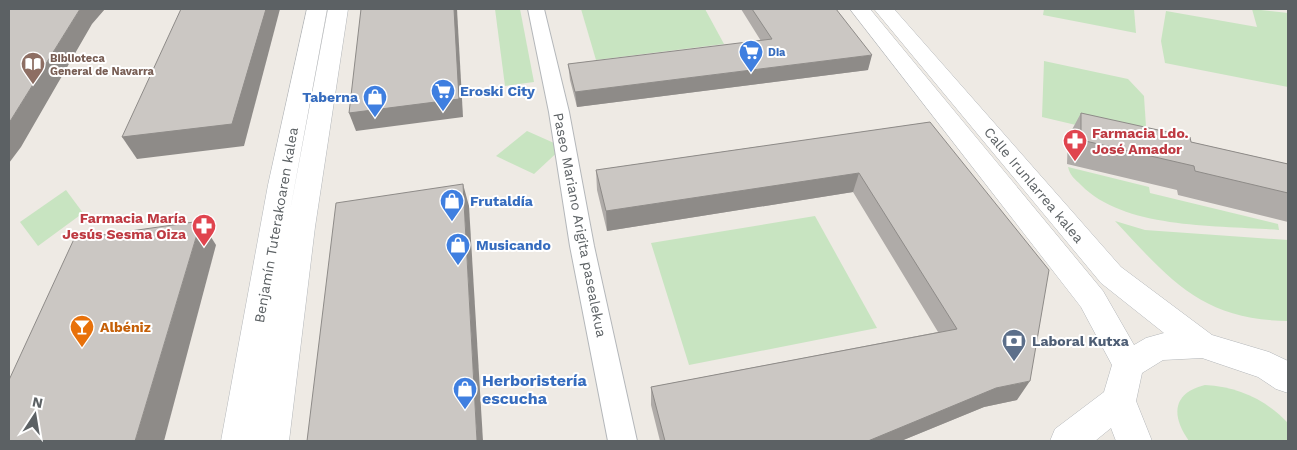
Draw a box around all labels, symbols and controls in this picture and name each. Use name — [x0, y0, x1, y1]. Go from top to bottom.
supermarket icon: Dia — [738, 39, 764, 73]
place label: Dia — [768, 46, 786, 59]
library icon: Biblioteca General de Navarra — [20, 51, 46, 85]
place label: Biblioteca General de Navarra — [50, 52, 155, 78]
supermarket icon: Eroski City — [430, 78, 456, 112]
place label: Eroski City — [460, 83, 535, 99]
shop icon: Taberna — [362, 84, 388, 118]
place label: Taberna — [302, 89, 359, 105]
street label: Paseo Mariano Arigita pasealekua — [550, 111, 610, 339]
street label: Calle Irunlarrea kalea — [981, 124, 1087, 246]
place label: Farmacia Ldo. José Amador — [1092, 125, 1189, 157]
street label: Benjamín Tuterakoaren kalea — [251, 126, 301, 324]
pharmacy icon: Farmacia Ldo. José Amador — [1062, 128, 1088, 162]
shop icon: Frutaldía — [439, 188, 465, 222]
place label: Frutaldía — [470, 193, 534, 209]
place label: Farmacia María Jesús Sesma Oiza — [62, 210, 187, 242]
pharmacy icon: Farmacia María Jesús Sesma Oiza — [191, 213, 217, 247]
shop icon: Musicando — [445, 232, 471, 266]
place label: Musicando — [476, 237, 551, 253]
bar icon: Albéniz — [69, 314, 95, 348]
place label: Albéniz — [100, 319, 151, 335]
bank icon: Laboral Kutxa — [1001, 328, 1027, 362]
place label: Laboral Kutxa — [1032, 333, 1130, 349]
place label: Herboristería escucha — [482, 371, 587, 408]
shop icon: Herboristería escucha — [452, 376, 478, 410]
north arrow — [10, 390, 60, 440]
text: N — [31, 393, 44, 411]

